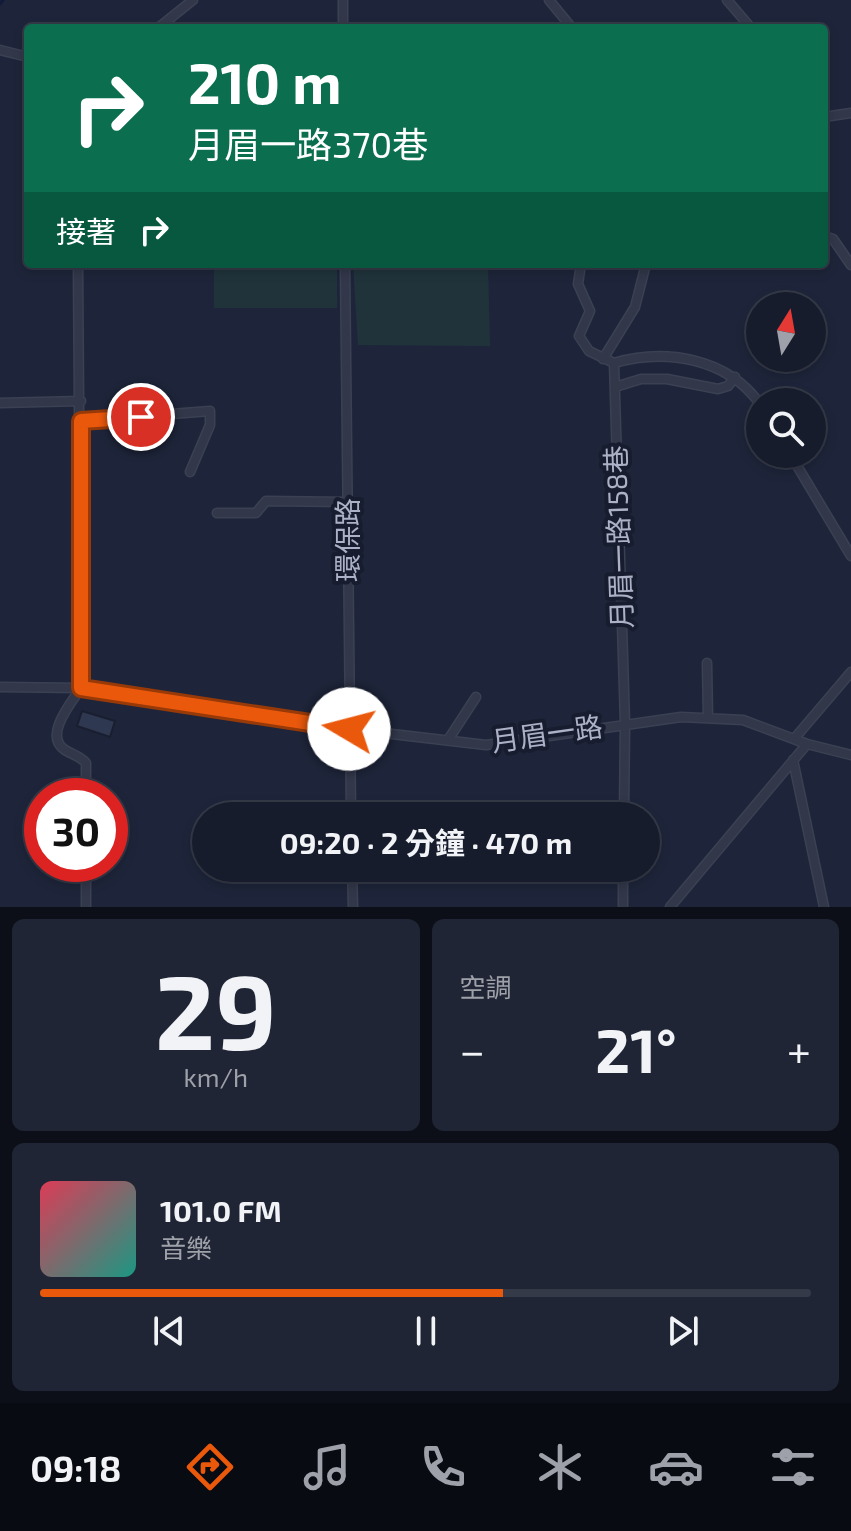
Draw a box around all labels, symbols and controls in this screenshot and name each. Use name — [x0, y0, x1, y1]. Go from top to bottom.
text: 210 m — [188, 48, 342, 115]
icon: right — [56, 56, 160, 160]
text: 月眉一路370巷 — [188, 122, 428, 165]
icon: right — [132, 208, 176, 252]
text: 接著 — [56, 213, 116, 249]
north arrow — [746, 292, 826, 372]
map controls — [746, 292, 826, 468]
pin — [107, 383, 175, 451]
button: search — [746, 388, 826, 468]
icon: arrive — [119, 395, 163, 439]
street label: 月眉一路158巷 — [598, 445, 638, 629]
street label: 環保路 — [330, 498, 364, 582]
position arrow — [307, 687, 391, 771]
street label: 月眉一路 — [489, 708, 605, 758]
speed limit sign: 30 — [24, 778, 128, 882]
text: 09:20 · 2 分鐘 · 470 m — [280, 824, 572, 860]
text: 29 — [155, 946, 277, 1071]
text: 空調 — [460, 971, 512, 1002]
text: 21° — [595, 1013, 677, 1085]
text: − — [460, 1023, 485, 1076]
text: + — [787, 1023, 811, 1076]
text: km/h — [183, 1061, 248, 1092]
text: 101.0 FM — [160, 1192, 282, 1228]
text: 音樂 — [160, 1232, 212, 1263]
icon: previous — [147, 1309, 191, 1353]
icon: pause — [404, 1309, 448, 1353]
icon: next — [661, 1309, 705, 1353]
icon: directions — [182, 1439, 238, 1495]
icon: music — [299, 1439, 355, 1495]
icon: phone — [415, 1439, 471, 1495]
icon: climate — [532, 1439, 588, 1495]
icon: car — [648, 1439, 704, 1495]
icon: filters — [765, 1439, 821, 1495]
text: 09:18 — [30, 1446, 121, 1489]

